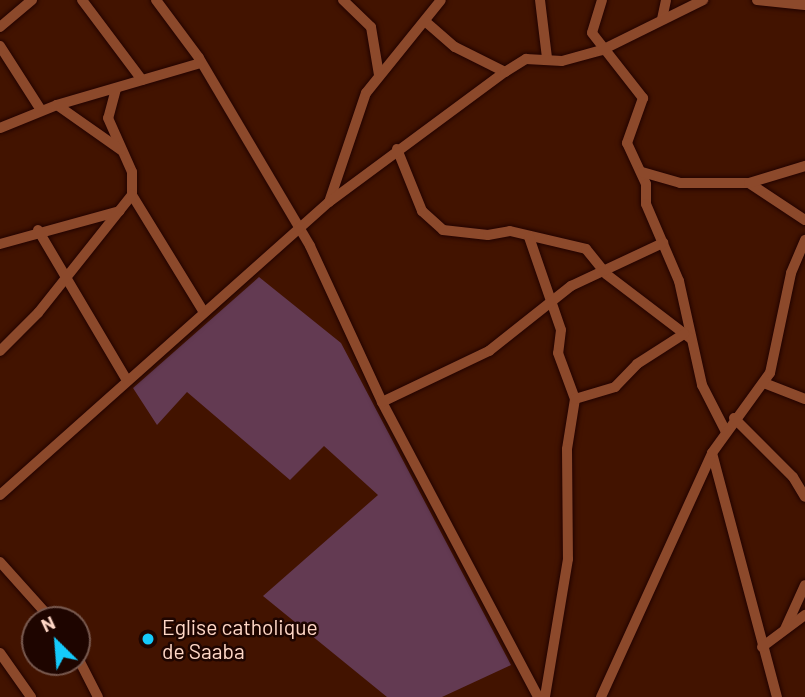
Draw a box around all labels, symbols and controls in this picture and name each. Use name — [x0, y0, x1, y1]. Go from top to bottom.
north arrow — [21, 606, 91, 676]
text: N — [37, 610, 58, 636]
place label: Eglise catholique de Saaba — [162, 614, 318, 664]
marker: Eglise catholique de Saaba — [140, 631, 156, 647]

